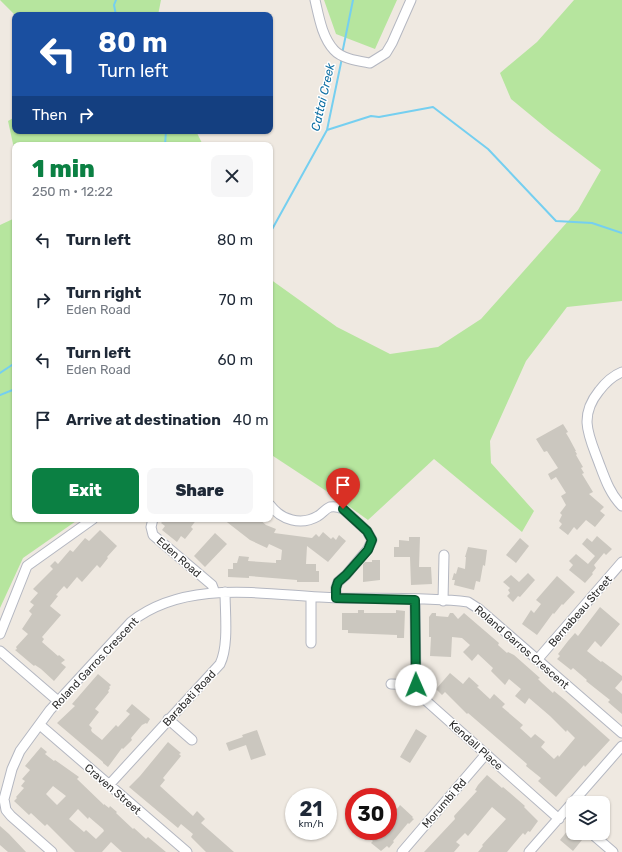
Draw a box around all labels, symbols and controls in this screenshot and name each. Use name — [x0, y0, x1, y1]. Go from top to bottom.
text: 80 m — [98, 26, 168, 59]
icon: left — [32, 28, 84, 80]
text: Turn left — [98, 60, 168, 82]
water label: Cattai Creek — [308, 61, 338, 132]
icon: right — [75, 104, 97, 126]
text: Then — [32, 106, 67, 124]
text: 1 min — [32, 155, 95, 183]
button: close — [211, 155, 253, 197]
text: 250 m · 12:22 — [32, 184, 113, 199]
icon: left — [32, 229, 54, 251]
text: Turn left — [66, 231, 131, 249]
text: 80 m — [217, 231, 253, 249]
text: Turn right — [66, 284, 141, 302]
icon: right — [32, 289, 54, 311]
text: 70 m — [219, 291, 253, 309]
text: Eden Road — [66, 302, 131, 317]
text: Turn left — [66, 344, 131, 362]
icon: left — [32, 349, 54, 371]
text: 60 m — [217, 351, 253, 369]
text: Eden Road — [66, 362, 131, 377]
icon: arrive — [32, 409, 54, 431]
text: Arrive at destination — [66, 411, 221, 429]
text: 40 m — [233, 411, 269, 429]
button: Exit — [32, 468, 139, 514]
button: Share — [147, 468, 253, 514]
pin — [326, 468, 360, 509]
icon: arrive — [332, 474, 354, 496]
street label: Eden Road — [154, 535, 204, 580]
street label: Bernabeau Street — [546, 572, 615, 650]
street label: Roland Garros Crescent — [472, 603, 572, 692]
street label: Roland Garros Crescent — [49, 614, 142, 712]
position arrow — [395, 664, 437, 706]
street label: Barabati Road — [160, 668, 219, 729]
street label: Kendall Place — [446, 718, 505, 773]
street label: Craven Street — [82, 761, 144, 818]
street label: Morumbi Rd — [419, 776, 469, 831]
speed limit sign: 30 — [345, 788, 397, 840]
map controls — [566, 796, 610, 840]
button: layers — [566, 796, 610, 840]
text: 21 — [300, 797, 322, 821]
text: km/h — [299, 818, 323, 830]

